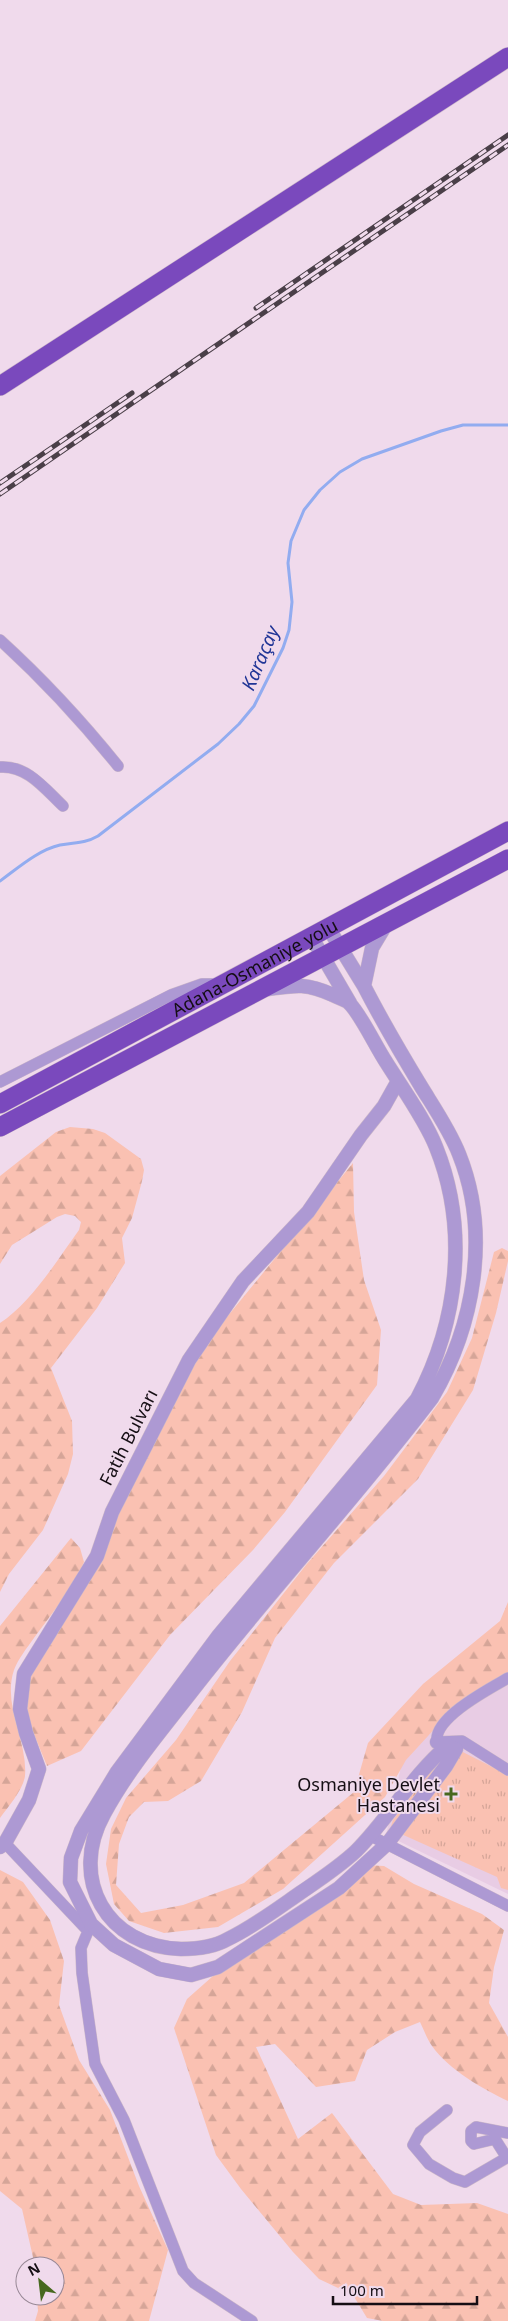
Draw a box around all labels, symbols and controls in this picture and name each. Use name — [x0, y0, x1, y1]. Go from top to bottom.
water label: Karaçay — [235, 621, 286, 694]
street label: Adana-Osmaniye yolu — [167, 913, 342, 1022]
street label: Fatih Bulvarı — [93, 1385, 163, 1489]
place label: Osmaniye Devlet Hastanesi — [297, 1772, 440, 1817]
marker: Osmaniye Devlet Hastanesi — [444, 1787, 458, 1801]
north arrow — [15, 2256, 65, 2306]
text: N — [24, 2258, 43, 2280]
scale bar — [333, 2274, 477, 2306]
text: 100 m — [340, 2280, 384, 2300]

